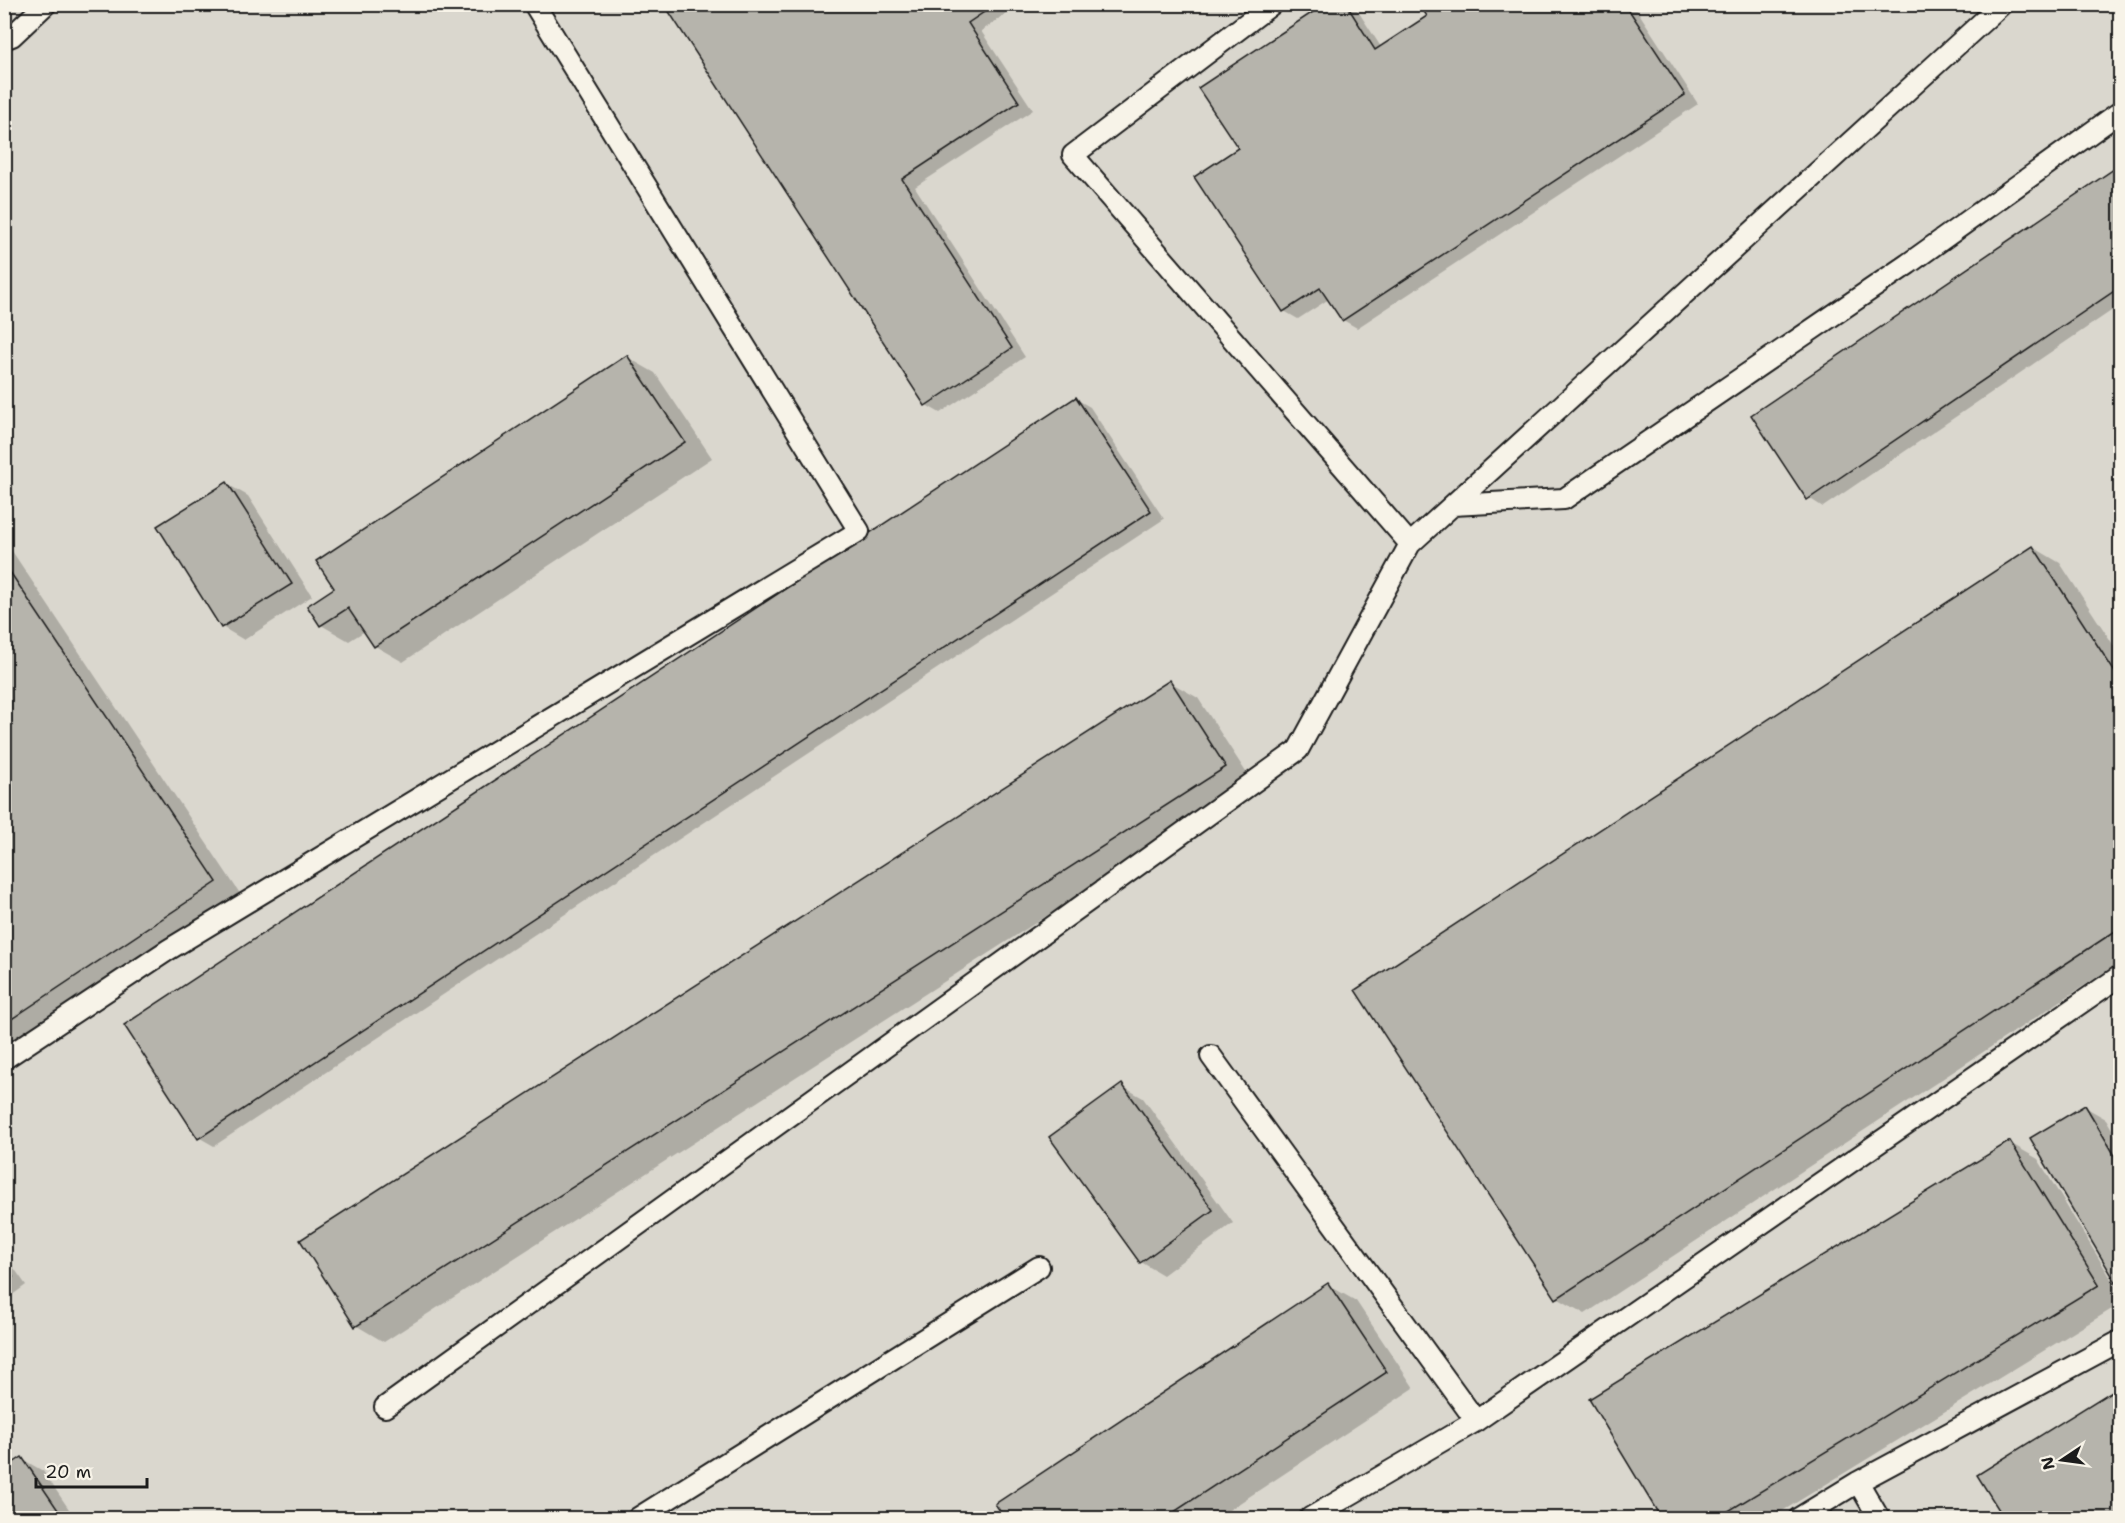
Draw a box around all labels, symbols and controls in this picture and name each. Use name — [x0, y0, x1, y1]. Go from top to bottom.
north arrow — [2032, 1430, 2092, 1490]
scale bar — [36, 1451, 147, 1489]
text: N — [2036, 1455, 2060, 1472]
text: 20 m — [45, 1460, 91, 1484]

